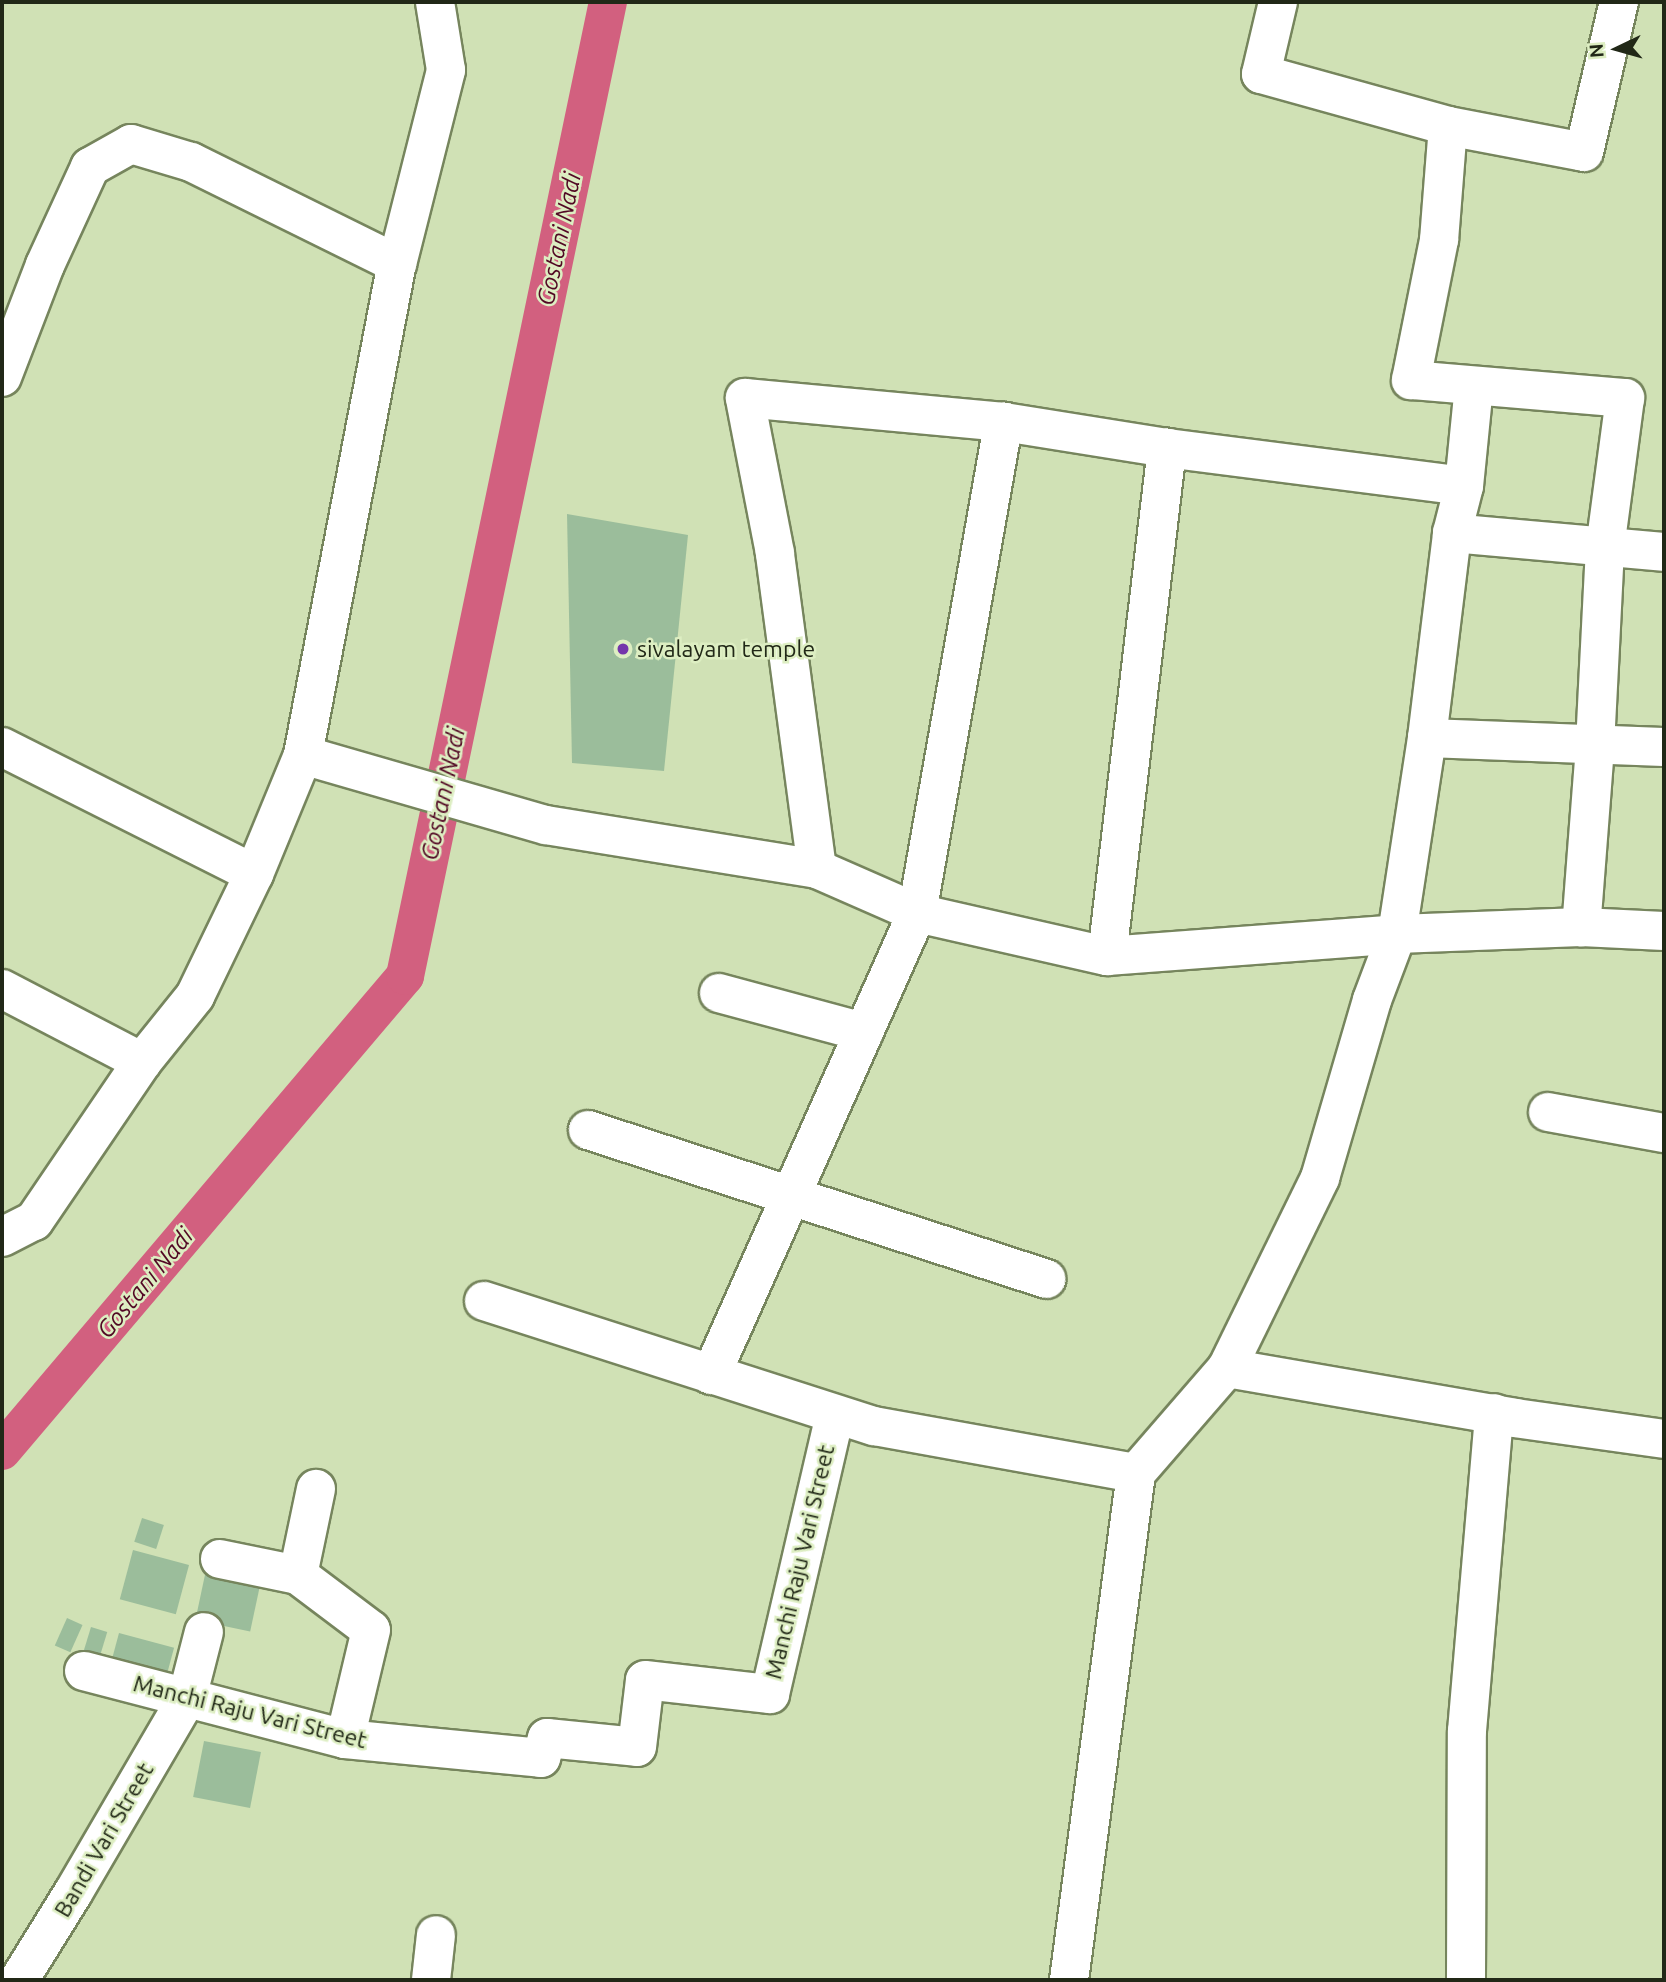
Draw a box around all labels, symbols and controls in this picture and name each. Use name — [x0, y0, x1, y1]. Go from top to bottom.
north arrow — [1582, 14, 1652, 84]
text: N — [1585, 43, 1608, 59]
water label: Gostani Nadi — [531, 170, 587, 308]
place label: sivalayam temple — [637, 635, 815, 663]
marker: sivalayam temple — [615, 641, 631, 657]
water label: Gostani Nadi — [415, 725, 471, 863]
water label: Gostani Nadi — [91, 1222, 199, 1344]
street label: Manchi Raju Vari Street — [760, 1442, 840, 1682]
street label: Manchi Raju Vari Street — [130, 1670, 370, 1754]
street label: Bandi Vari Street — [49, 1758, 159, 1922]

